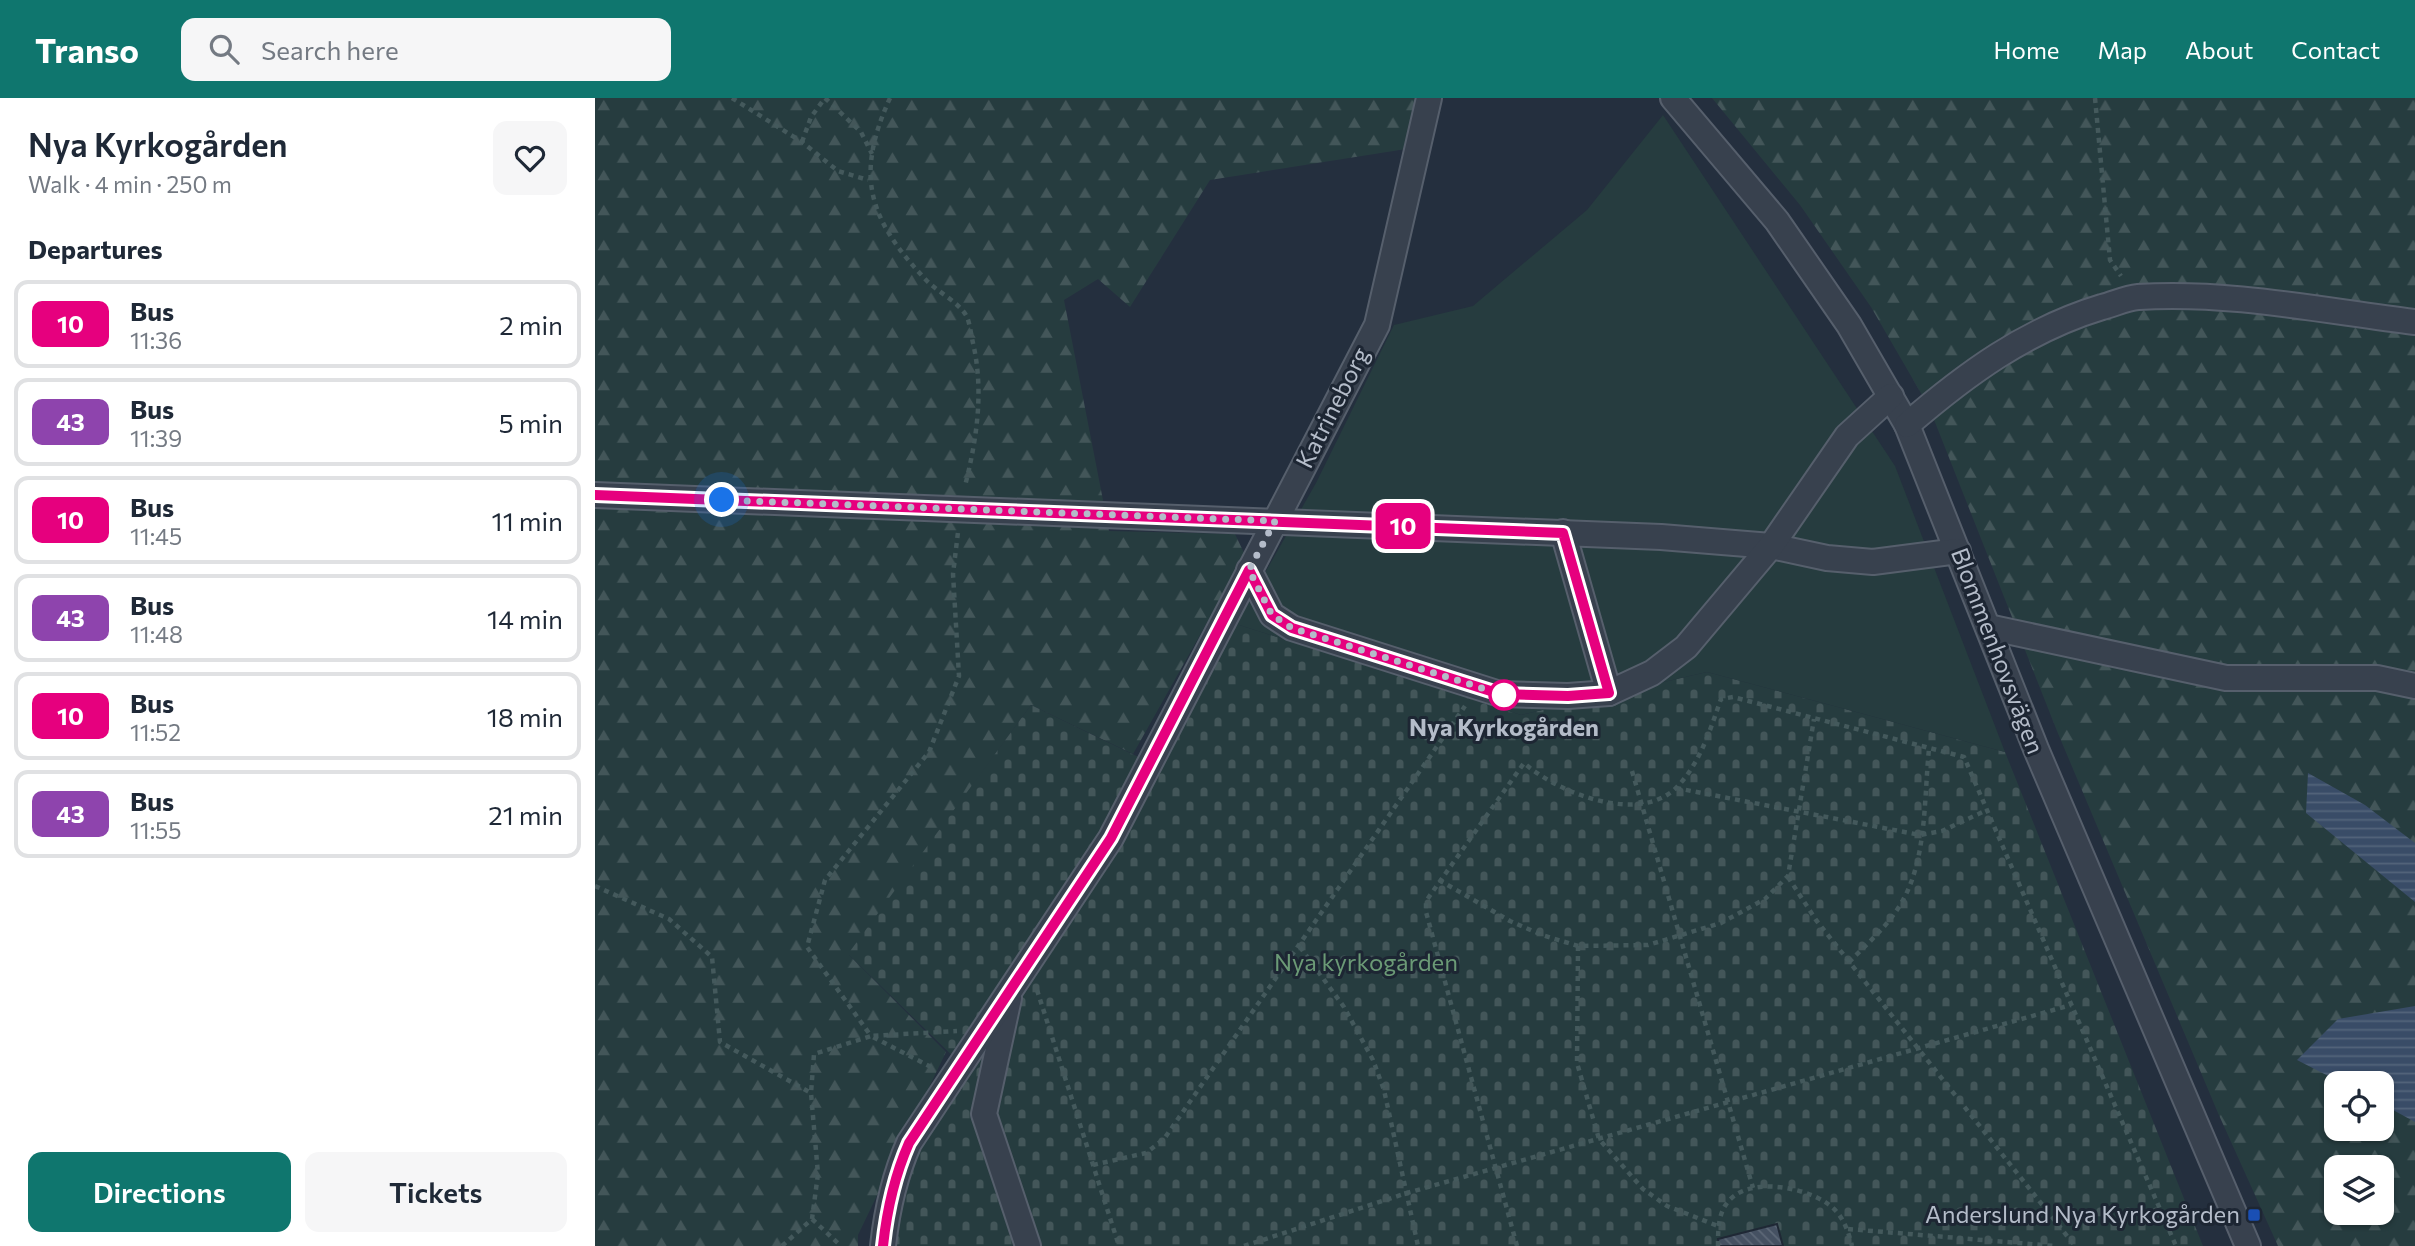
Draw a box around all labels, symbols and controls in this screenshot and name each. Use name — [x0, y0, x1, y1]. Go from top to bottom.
search box — [181, 18, 671, 81]
text: Transo — [35, 29, 139, 70]
icon: search — [205, 30, 243, 68]
text: Search here — [261, 34, 399, 65]
text: Home — [1994, 35, 2060, 64]
text: Map — [2098, 35, 2147, 64]
text: About — [2185, 35, 2253, 64]
text: Contact — [2291, 35, 2380, 64]
button: heart — [493, 121, 567, 195]
text: Nya Kyrkogården — [28, 123, 288, 164]
text: Walk · 4 min · 250 m — [28, 170, 232, 198]
text: Departures — [28, 233, 163, 264]
text: Bus — [130, 295, 174, 326]
text: 10 — [57, 309, 84, 338]
text: 2 min — [499, 309, 563, 340]
text: 11:36 — [130, 326, 182, 354]
street label: Katrineborg — [1289, 342, 1375, 473]
text: Bus — [130, 393, 174, 424]
text: 43 — [56, 407, 85, 436]
text: 5 min — [499, 407, 563, 438]
text: 11:39 — [130, 424, 182, 452]
your location — [704, 482, 739, 517]
text: Bus — [130, 491, 174, 522]
line badge: 10 — [1371, 503, 1435, 549]
text: 10 — [57, 505, 84, 534]
text: 11 min — [492, 505, 563, 536]
text: 10 — [1390, 511, 1416, 540]
text: 11:45 — [130, 522, 182, 550]
street label: Blommenhovsvägen — [1946, 543, 2051, 758]
text: Bus — [130, 589, 174, 620]
text: 43 — [56, 603, 85, 632]
text: 14 min — [487, 603, 563, 634]
text: 11:48 — [130, 620, 183, 648]
marker: Nya Kyrkogården — [1489, 680, 1519, 710]
text: Bus — [130, 687, 174, 718]
text: 10 — [57, 701, 84, 730]
text: 18 min — [487, 701, 563, 732]
place label: Nya Kyrkogården — [1409, 712, 1599, 741]
text: 11:52 — [130, 718, 181, 746]
text: Bus — [130, 785, 174, 816]
text: 43 — [56, 799, 85, 828]
text: 21 min — [488, 799, 563, 830]
text: 11:55 — [130, 816, 182, 844]
park label: Nya kyrkogården — [1274, 947, 1458, 976]
map controls — [2324, 1071, 2394, 1225]
button: locate — [2324, 1071, 2394, 1141]
button: Directions — [28, 1152, 291, 1232]
button: Tickets — [305, 1152, 567, 1232]
button: layers — [2324, 1155, 2394, 1225]
place label: Anderslund Nya Kyrkogården — [1925, 1199, 2240, 1228]
marker: Anderslund Nya Kyrkogården — [2246, 1207, 2262, 1223]

